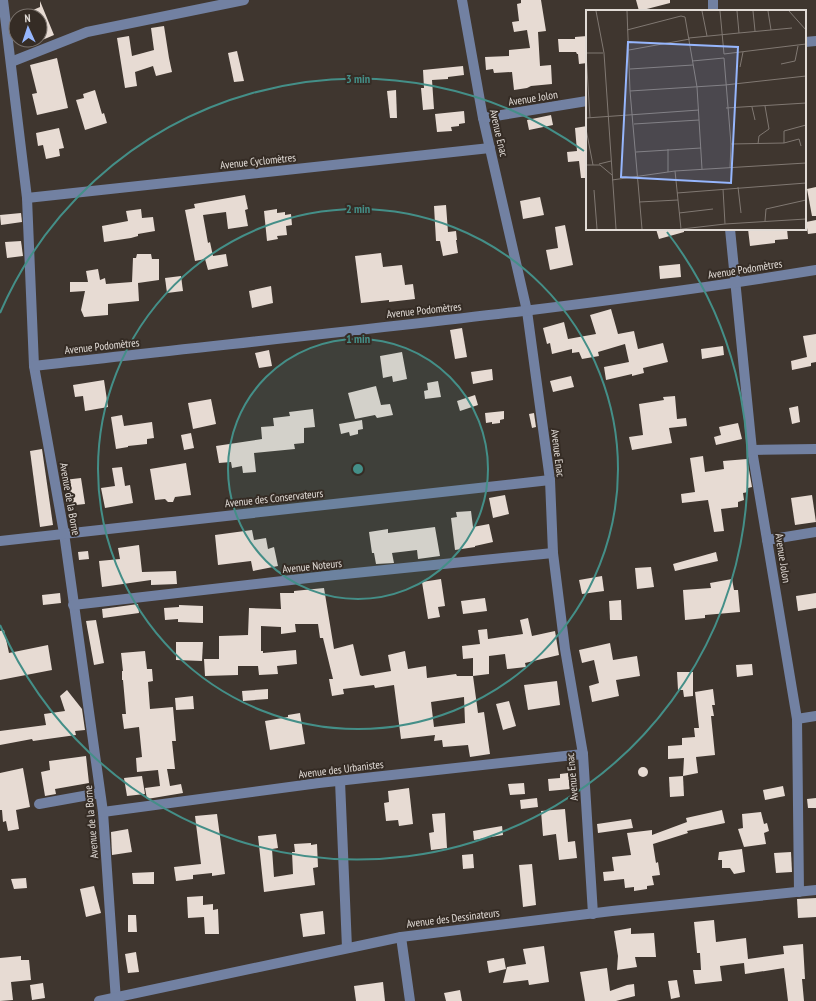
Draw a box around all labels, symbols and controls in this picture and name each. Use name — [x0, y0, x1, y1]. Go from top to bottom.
north arrow — [8, 8, 48, 48]
inset map — [586, 10, 806, 230]
text: N — [24, 11, 31, 25]
text: 3 min — [346, 71, 370, 86]
street label: Avenue Jolon — [507, 87, 559, 109]
street label: Avenue Enac — [487, 108, 511, 158]
street label: Avenue Cyclomètres — [219, 150, 297, 172]
text: 2 min — [346, 201, 370, 216]
street label: Avenue Podomètres — [707, 256, 783, 282]
street label: Avenue Podomètres — [386, 299, 462, 321]
text: 1 min — [346, 331, 370, 346]
street label: Avenue Podomètres — [64, 335, 140, 357]
street label: Avenue Enac — [548, 428, 568, 478]
street label: Avenue de la Borne — [57, 462, 83, 537]
centre of rings — [351, 462, 365, 476]
street label: Avenue des Conservateurs — [224, 486, 324, 510]
street label: Avenue Jolon — [772, 532, 794, 584]
street label: Avenue Noteurs — [282, 556, 343, 576]
street label: Avenue Enac — [563, 752, 581, 802]
street label: Avenue des Urbanistes — [298, 757, 385, 781]
street label: Avenue de la Borne — [81, 784, 101, 859]
street label: Avenue des Dessinateurs — [406, 905, 501, 931]

